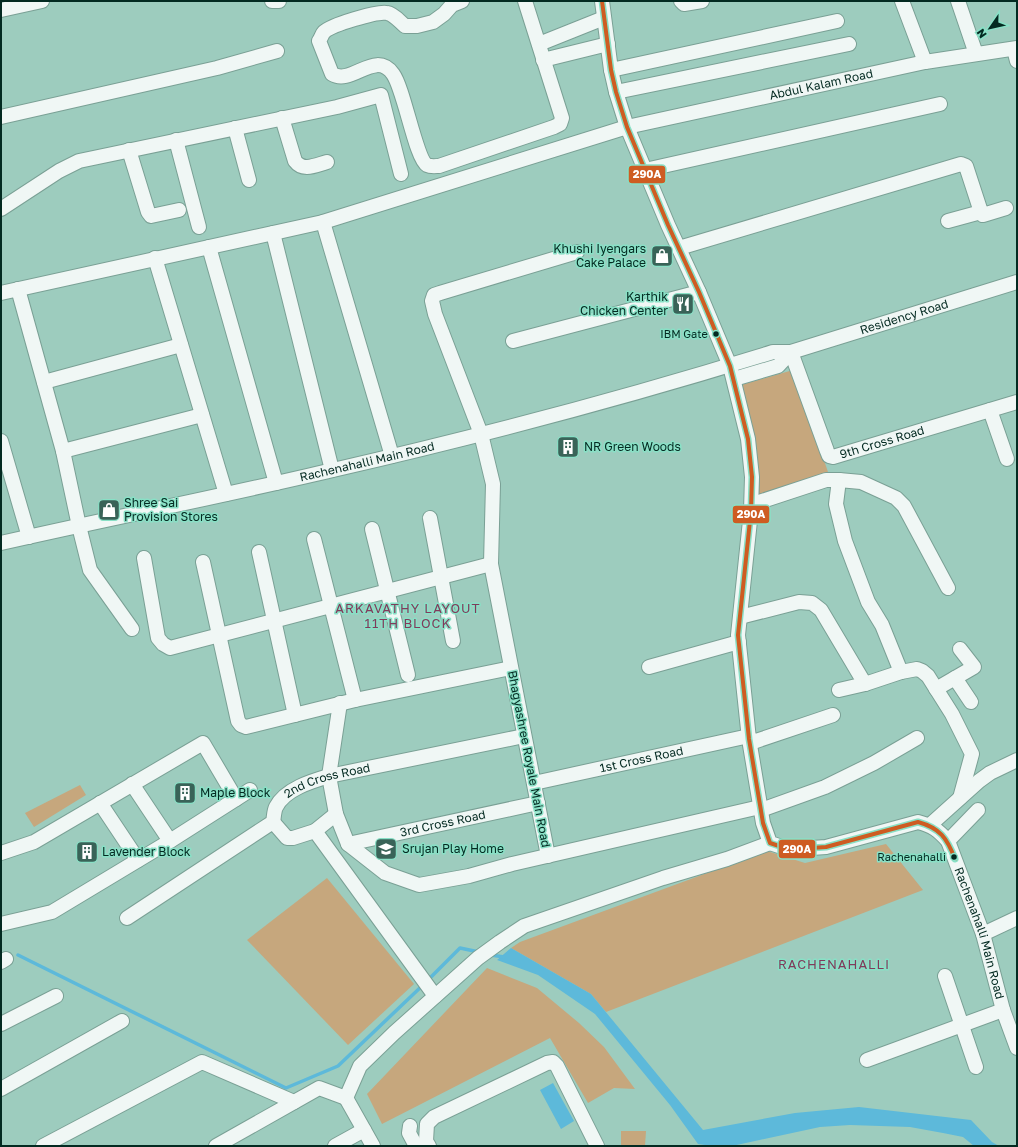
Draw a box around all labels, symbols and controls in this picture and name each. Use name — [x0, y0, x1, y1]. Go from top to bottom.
north arrow — [970, 8, 1010, 48]
text: N — [974, 27, 989, 41]
street label: Abdul Kalam Road — [768, 66, 874, 103]
line badge: 290A — [628, 165, 666, 184]
text: 290A — [633, 167, 662, 180]
place label: Khushi Iyengars Cake Palace — [553, 241, 646, 270]
shop icon: Khushi Iyengars Cake Palace — [649, 243, 675, 269]
place label: Karthik Chicken Center — [580, 289, 668, 318]
restaurant icon: Karthik Chicken Center — [670, 291, 696, 317]
street label: Residency Road — [858, 296, 950, 337]
place label: IBM Gate — [660, 327, 708, 340]
marker: IBM Gate — [711, 329, 721, 339]
street label: 9th Cross Road — [838, 422, 926, 462]
building icon: NR Green Woods — [555, 434, 581, 460]
street label: Rachenahalli Main Road — [298, 438, 436, 485]
place label: NR Green Woods — [584, 439, 681, 454]
place label: Shree Sai Provision Stores — [124, 495, 218, 524]
shop icon: Shree Sai Provision Stores — [96, 497, 122, 523]
line badge: 290A — [732, 505, 770, 524]
text: 290A — [737, 507, 766, 520]
district label: ARKAVATHY LAYOUT 11TH BLOCK — [335, 600, 481, 631]
street label: Bhagyashree Royale Main Road — [505, 669, 554, 849]
street label: 1st Cross Road — [598, 743, 685, 775]
street label: 2nd Cross Road — [281, 760, 371, 801]
building icon: Maple Block — [172, 780, 198, 806]
place label: Maple Block — [200, 785, 271, 800]
street label: 3rd Cross Road — [399, 807, 487, 840]
school or university icon: Srujan Play Home — [373, 836, 399, 862]
building icon: Lavender Block — [74, 839, 100, 865]
line badge: 290A — [778, 839, 816, 859]
place label: Srujan Play Home — [402, 841, 504, 856]
text: 290A — [783, 842, 812, 855]
place label: Lavender Block — [102, 844, 191, 859]
place label: Rachenahalli — [877, 850, 946, 863]
marker: Rachenahalli — [949, 852, 959, 862]
street label: Rachenahalli Main Road — [951, 865, 1008, 1001]
district label: RACHENAHALLI — [778, 956, 890, 972]

